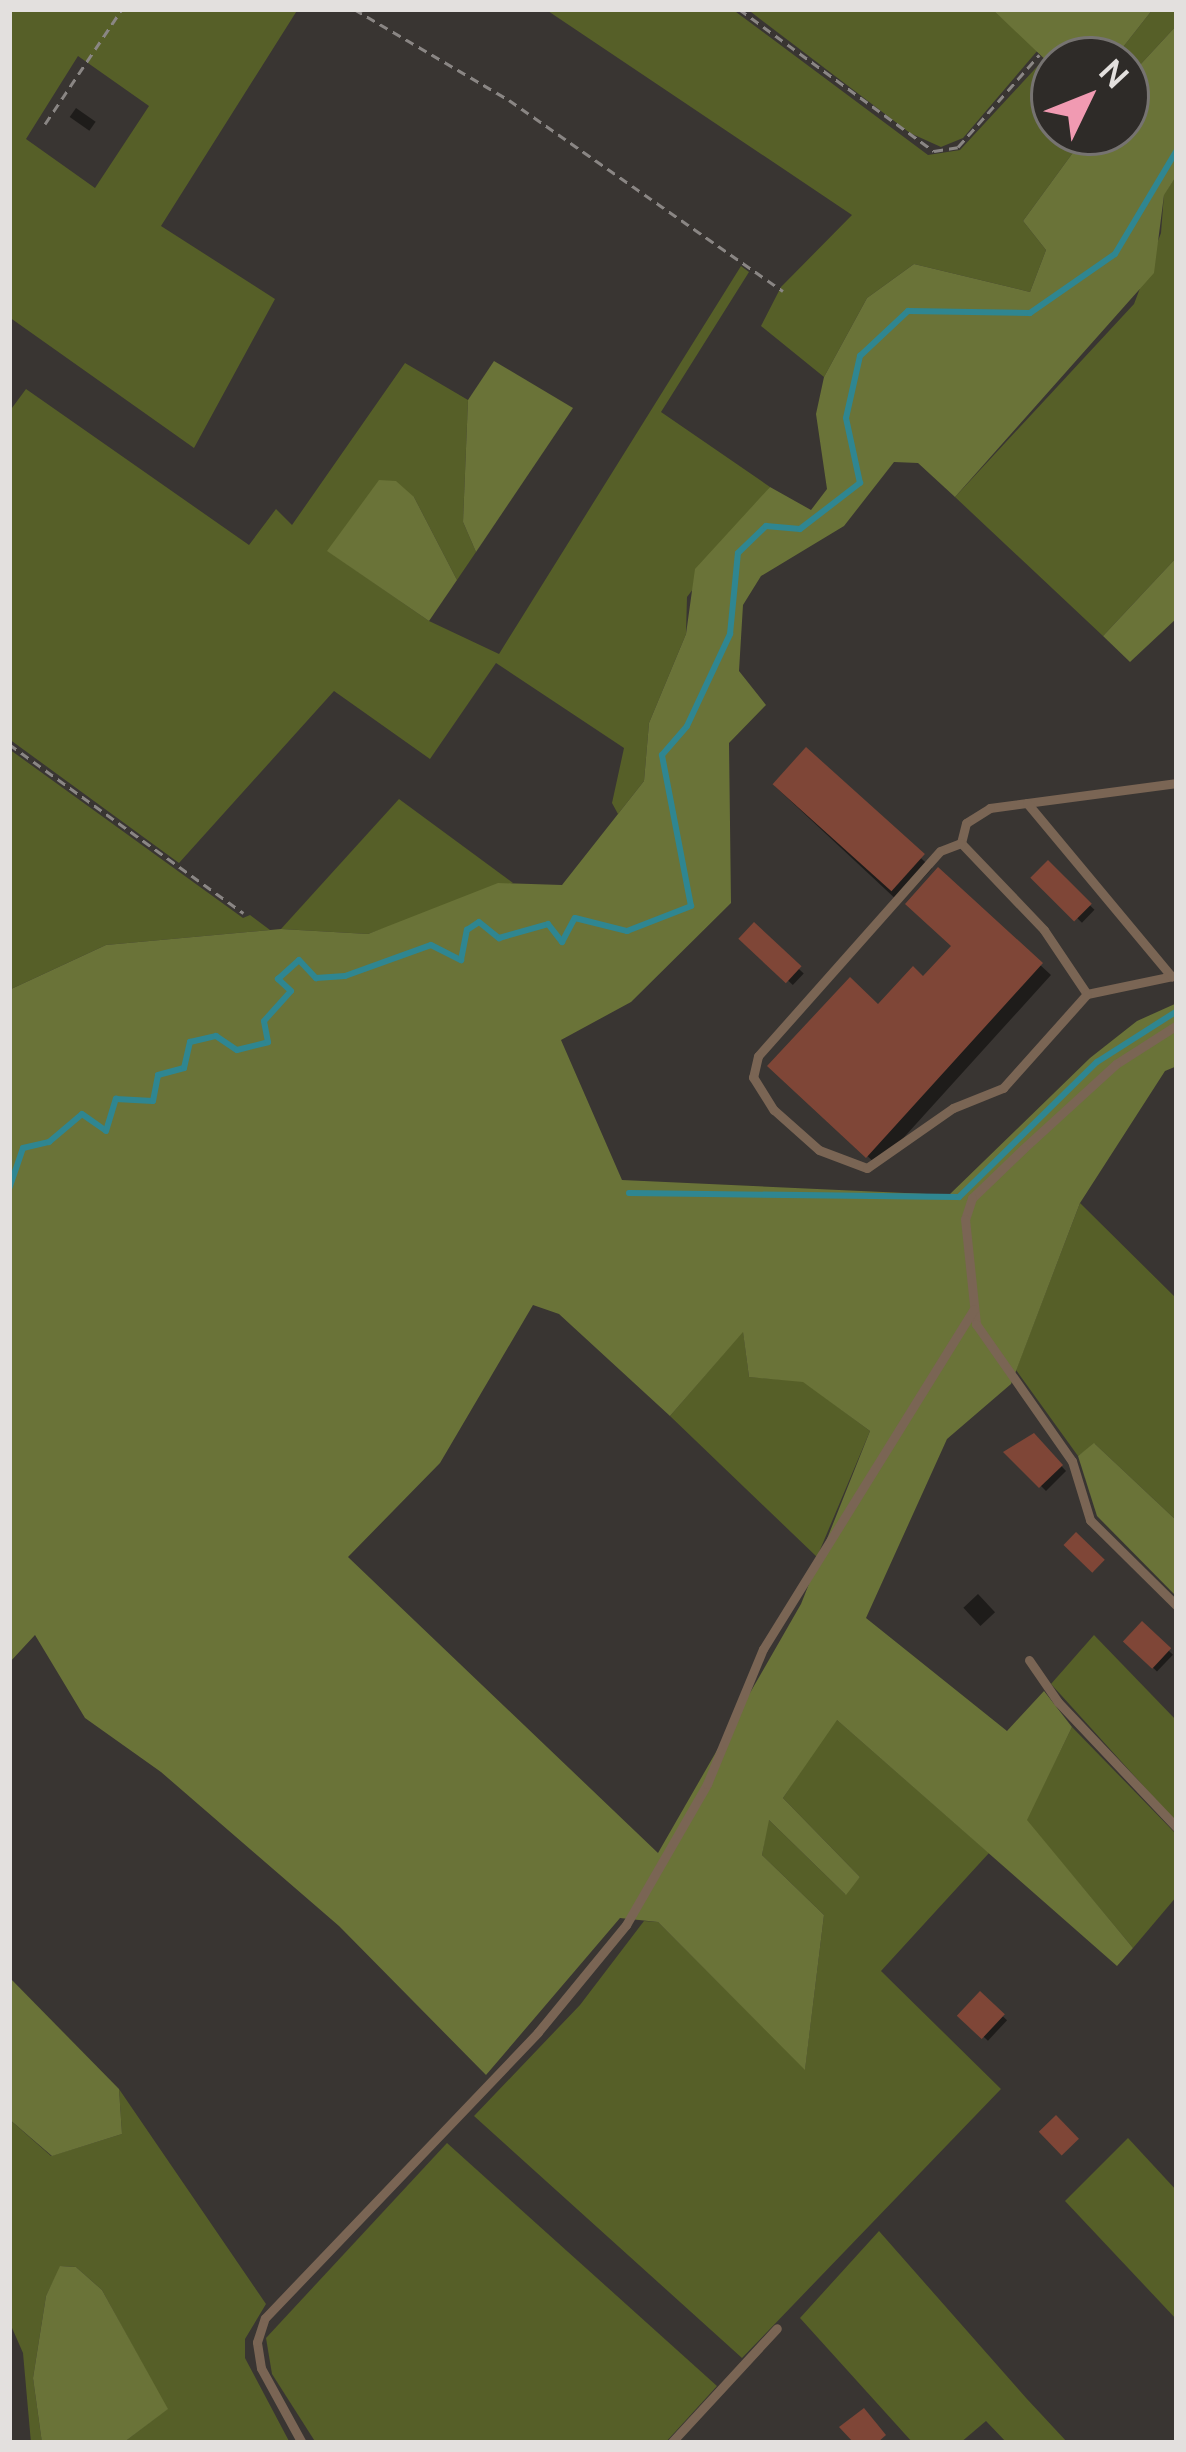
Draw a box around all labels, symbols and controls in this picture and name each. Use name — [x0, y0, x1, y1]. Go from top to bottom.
north arrow — [1030, 36, 1150, 156]
text: N — [1090, 49, 1139, 97]

